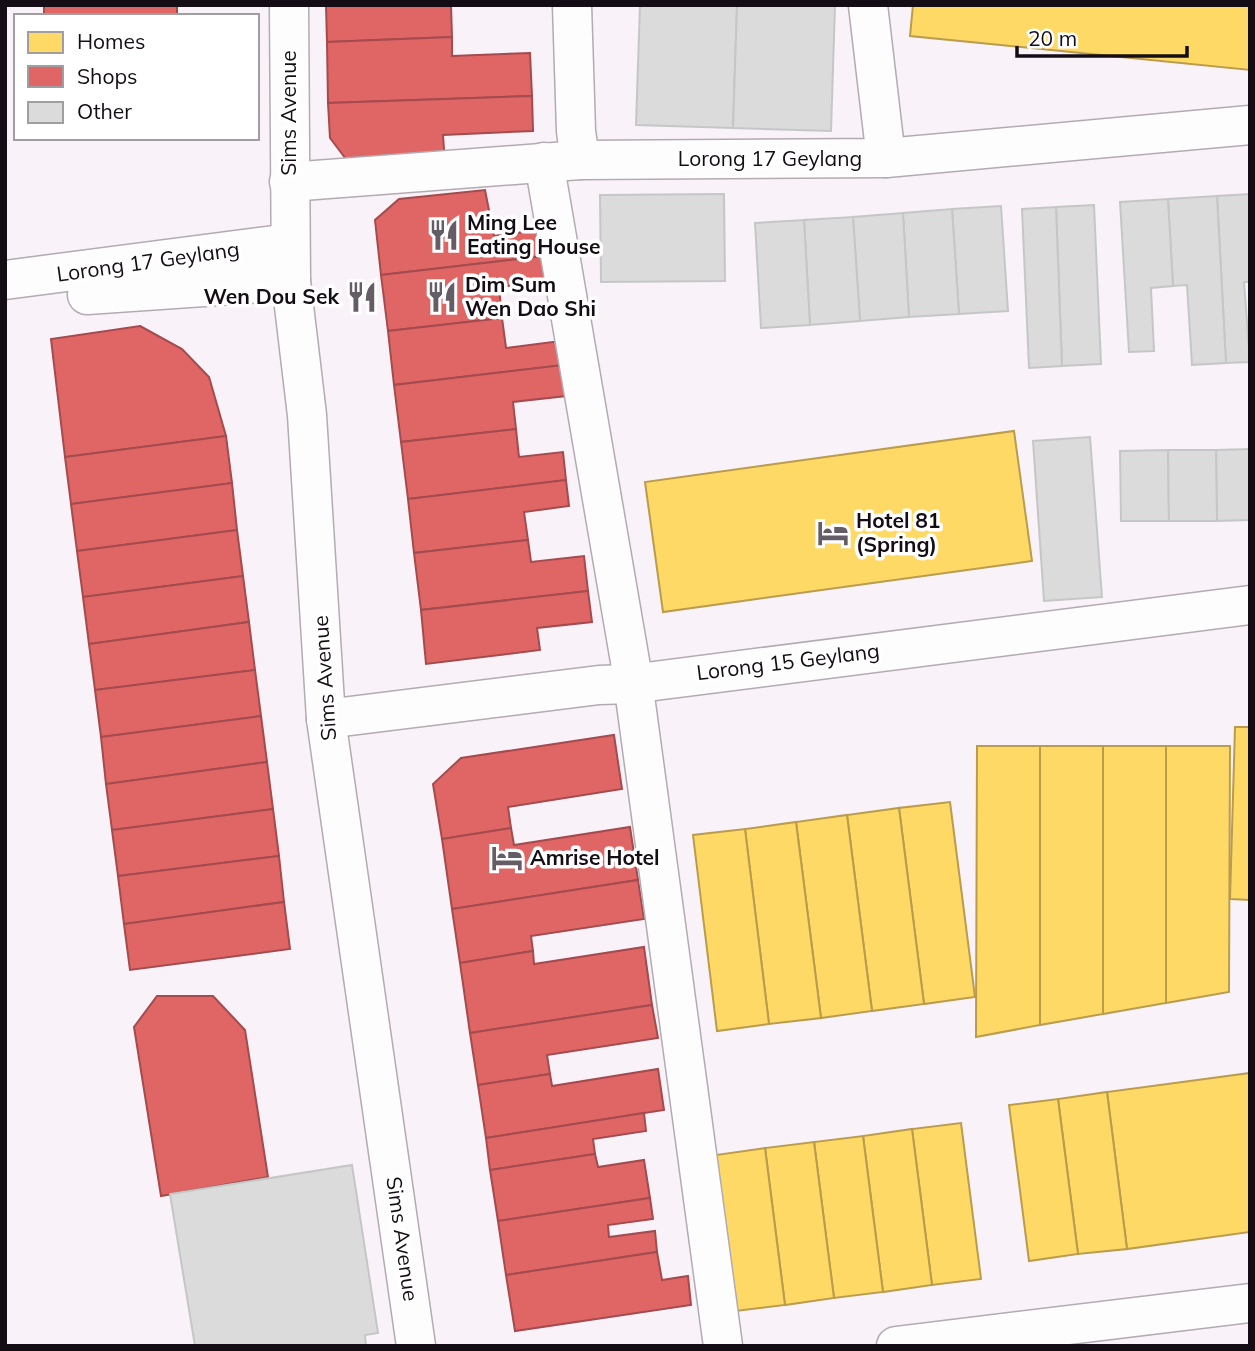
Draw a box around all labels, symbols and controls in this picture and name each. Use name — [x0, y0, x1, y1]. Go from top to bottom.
legend — [14, 14, 259, 140]
scale bar — [1017, 14, 1187, 58]
text: 20 m — [1028, 25, 1077, 51]
text: Homes — [77, 28, 145, 54]
street label: Sims Avenue — [275, 50, 301, 176]
text: Shops — [77, 63, 137, 89]
text: Other — [77, 98, 132, 124]
street label: Lorong 17 Geylang — [678, 145, 862, 171]
place label: Ming Lee Eating House — [467, 209, 601, 259]
restaurant icon: Ming Lee Eating House — [427, 218, 461, 252]
street label: Lorong 17 Geylang — [55, 235, 241, 287]
place label: Dim Sum Wen Dao Shi — [465, 271, 596, 321]
restaurant icon: Wen Dou Sek — [345, 280, 379, 314]
restaurant icon: Dim Sum Wen Dao Shi — [425, 280, 459, 314]
place label: Wen Dou Sek — [204, 283, 339, 309]
place label: Hotel 81 (Spring) — [856, 507, 940, 557]
hotel icon: Hotel 81 (Spring) — [816, 516, 850, 550]
street label: Sims Avenue — [307, 615, 341, 742]
street label: Lorong 15 Geylang — [695, 637, 881, 685]
hotel icon: Amrise Hotel — [490, 841, 524, 875]
place label: Amrise Hotel — [530, 844, 660, 870]
street label: Sims Avenue — [381, 1175, 425, 1303]

